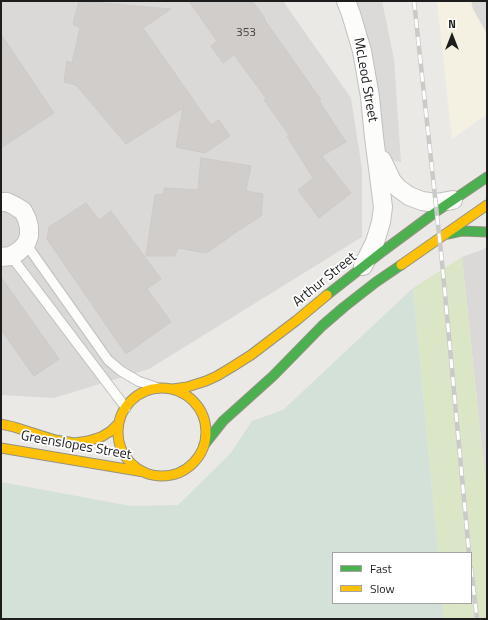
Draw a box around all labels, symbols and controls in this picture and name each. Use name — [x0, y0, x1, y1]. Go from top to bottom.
north arrow — [432, 16, 472, 56]
text: N — [448, 16, 456, 32]
house number: 353 — [236, 26, 256, 40]
street label: McLeod Street — [349, 36, 381, 124]
street label: Arthur Street — [290, 249, 360, 311]
street label: Greenslopes Street — [19, 428, 133, 464]
legend — [332, 552, 472, 604]
text: Fast — [370, 559, 392, 578]
text: Slow — [370, 579, 395, 598]

